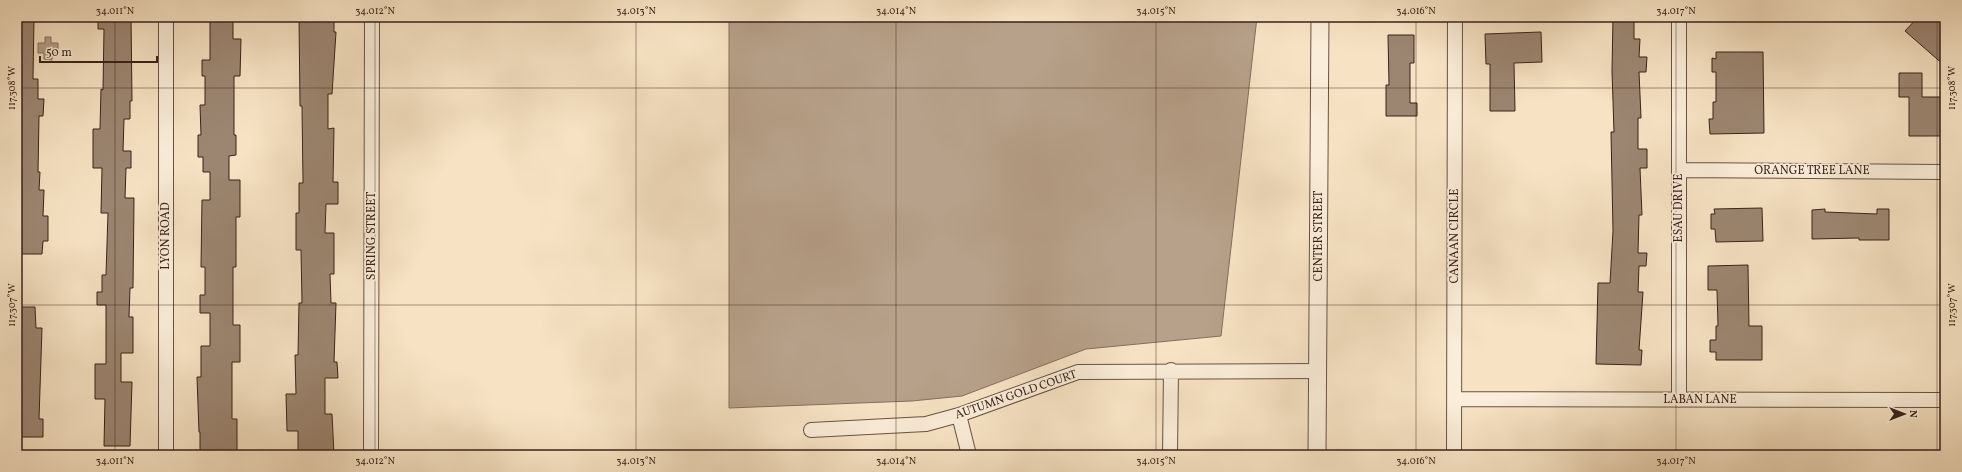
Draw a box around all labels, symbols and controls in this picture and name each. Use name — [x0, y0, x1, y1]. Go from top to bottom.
text: 34.011°N — [96, 4, 135, 18]
text: 34.012°N — [355, 4, 395, 18]
text: 34.013°N — [616, 4, 656, 18]
text: 34.014°N — [876, 4, 917, 18]
text: 34.015°N — [1136, 4, 1176, 18]
text: 34.016°N — [1396, 4, 1436, 18]
text: 34.017°N — [1656, 4, 1696, 18]
scale bar — [40, 38, 157, 64]
text: 50 m — [46, 45, 72, 61]
text: 117.308°W — [5, 66, 19, 110]
text: 117.308°W — [1945, 66, 1959, 110]
street label: ORANGE TREE LANE — [1754, 163, 1870, 179]
street label: ESAU DRIVE — [1671, 174, 1687, 242]
street label: CANAAN CIRCLE — [1447, 189, 1463, 283]
street label: CENTER STREET — [1311, 191, 1327, 281]
street label: SPRING STREET — [364, 192, 380, 280]
street label: LYON ROAD — [158, 202, 174, 270]
text: 117.307°W — [5, 283, 19, 327]
text: 117.307°W — [1945, 283, 1959, 327]
street label: AUTUMN GOLD COURT — [953, 367, 1079, 423]
street label: LABAN LANE — [1663, 392, 1737, 408]
north arrow — [1884, 394, 1924, 434]
text: N — [1905, 410, 1920, 418]
text: 34.011°N — [96, 454, 135, 468]
text: 34.012°N — [355, 454, 395, 468]
text: 34.013°N — [616, 454, 656, 468]
text: 34.014°N — [876, 454, 917, 468]
text: 34.015°N — [1136, 454, 1176, 468]
text: 34.016°N — [1396, 454, 1436, 468]
text: 34.017°N — [1656, 454, 1696, 468]

